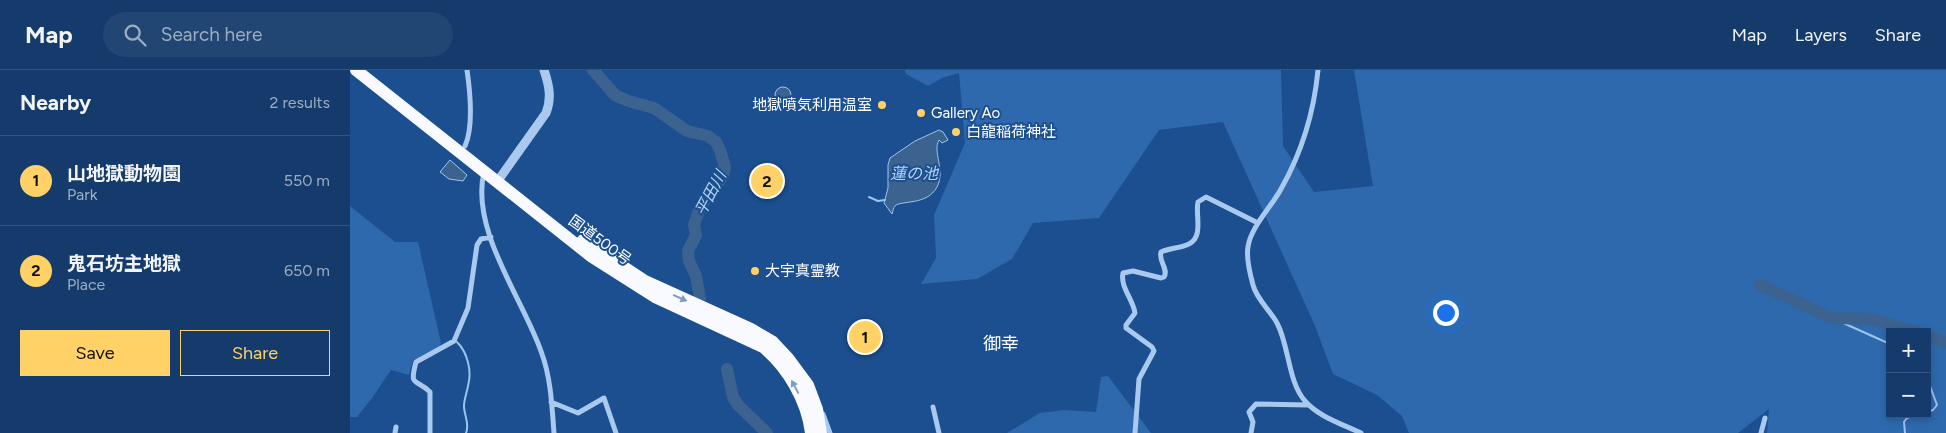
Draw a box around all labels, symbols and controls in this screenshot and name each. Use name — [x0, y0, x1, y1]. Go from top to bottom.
search box — [103, 12, 453, 57]
text: Map — [25, 20, 73, 49]
icon: search — [121, 21, 149, 49]
text: Search here — [161, 23, 262, 46]
text: Map — [1732, 24, 1767, 46]
text: Layers — [1795, 24, 1847, 46]
text: Share — [1875, 24, 1921, 46]
text: Nearby — [20, 90, 91, 115]
text: 2 results — [270, 93, 330, 112]
place label: 地獄噴気利用温室 — [752, 96, 872, 114]
marker: 地獄噴気利用温室 — [876, 99, 888, 111]
place label: Gallery Ao — [931, 104, 1001, 122]
marker: Gallery Ao — [915, 107, 927, 119]
place label: 白龍稲荷神社 — [966, 123, 1056, 141]
marker: 白龍稲荷神社 — [950, 126, 962, 138]
text: 山地獄動物園 — [67, 162, 181, 185]
pin: 2 — [751, 162, 783, 200]
water label: 蓮の池 — [890, 164, 940, 183]
water label: 平田川 — [691, 166, 731, 219]
text: 1 — [33, 171, 39, 190]
text: 550 m — [284, 171, 330, 190]
text: Park — [67, 185, 97, 204]
street label: 国道500号 — [565, 211, 635, 269]
text: 鬼石坊主地獄 — [67, 252, 181, 275]
text: 2 — [31, 261, 41, 280]
text: 650 m — [284, 261, 330, 280]
place label: 大宇真霊教 — [765, 262, 840, 280]
marker: 大宇真霊教 — [749, 265, 761, 277]
text: Place — [67, 275, 105, 294]
one-way arrow — [673, 294, 687, 302]
your location — [1433, 300, 1459, 326]
pin: 1 — [849, 318, 881, 356]
map controls — [1886, 328, 1931, 418]
button: + — [1886, 328, 1931, 373]
button: Save — [20, 330, 170, 376]
button: Share — [180, 330, 330, 376]
district label: 御幸 — [983, 333, 1019, 355]
button: − — [1886, 373, 1931, 418]
one-way arrow — [791, 380, 799, 395]

